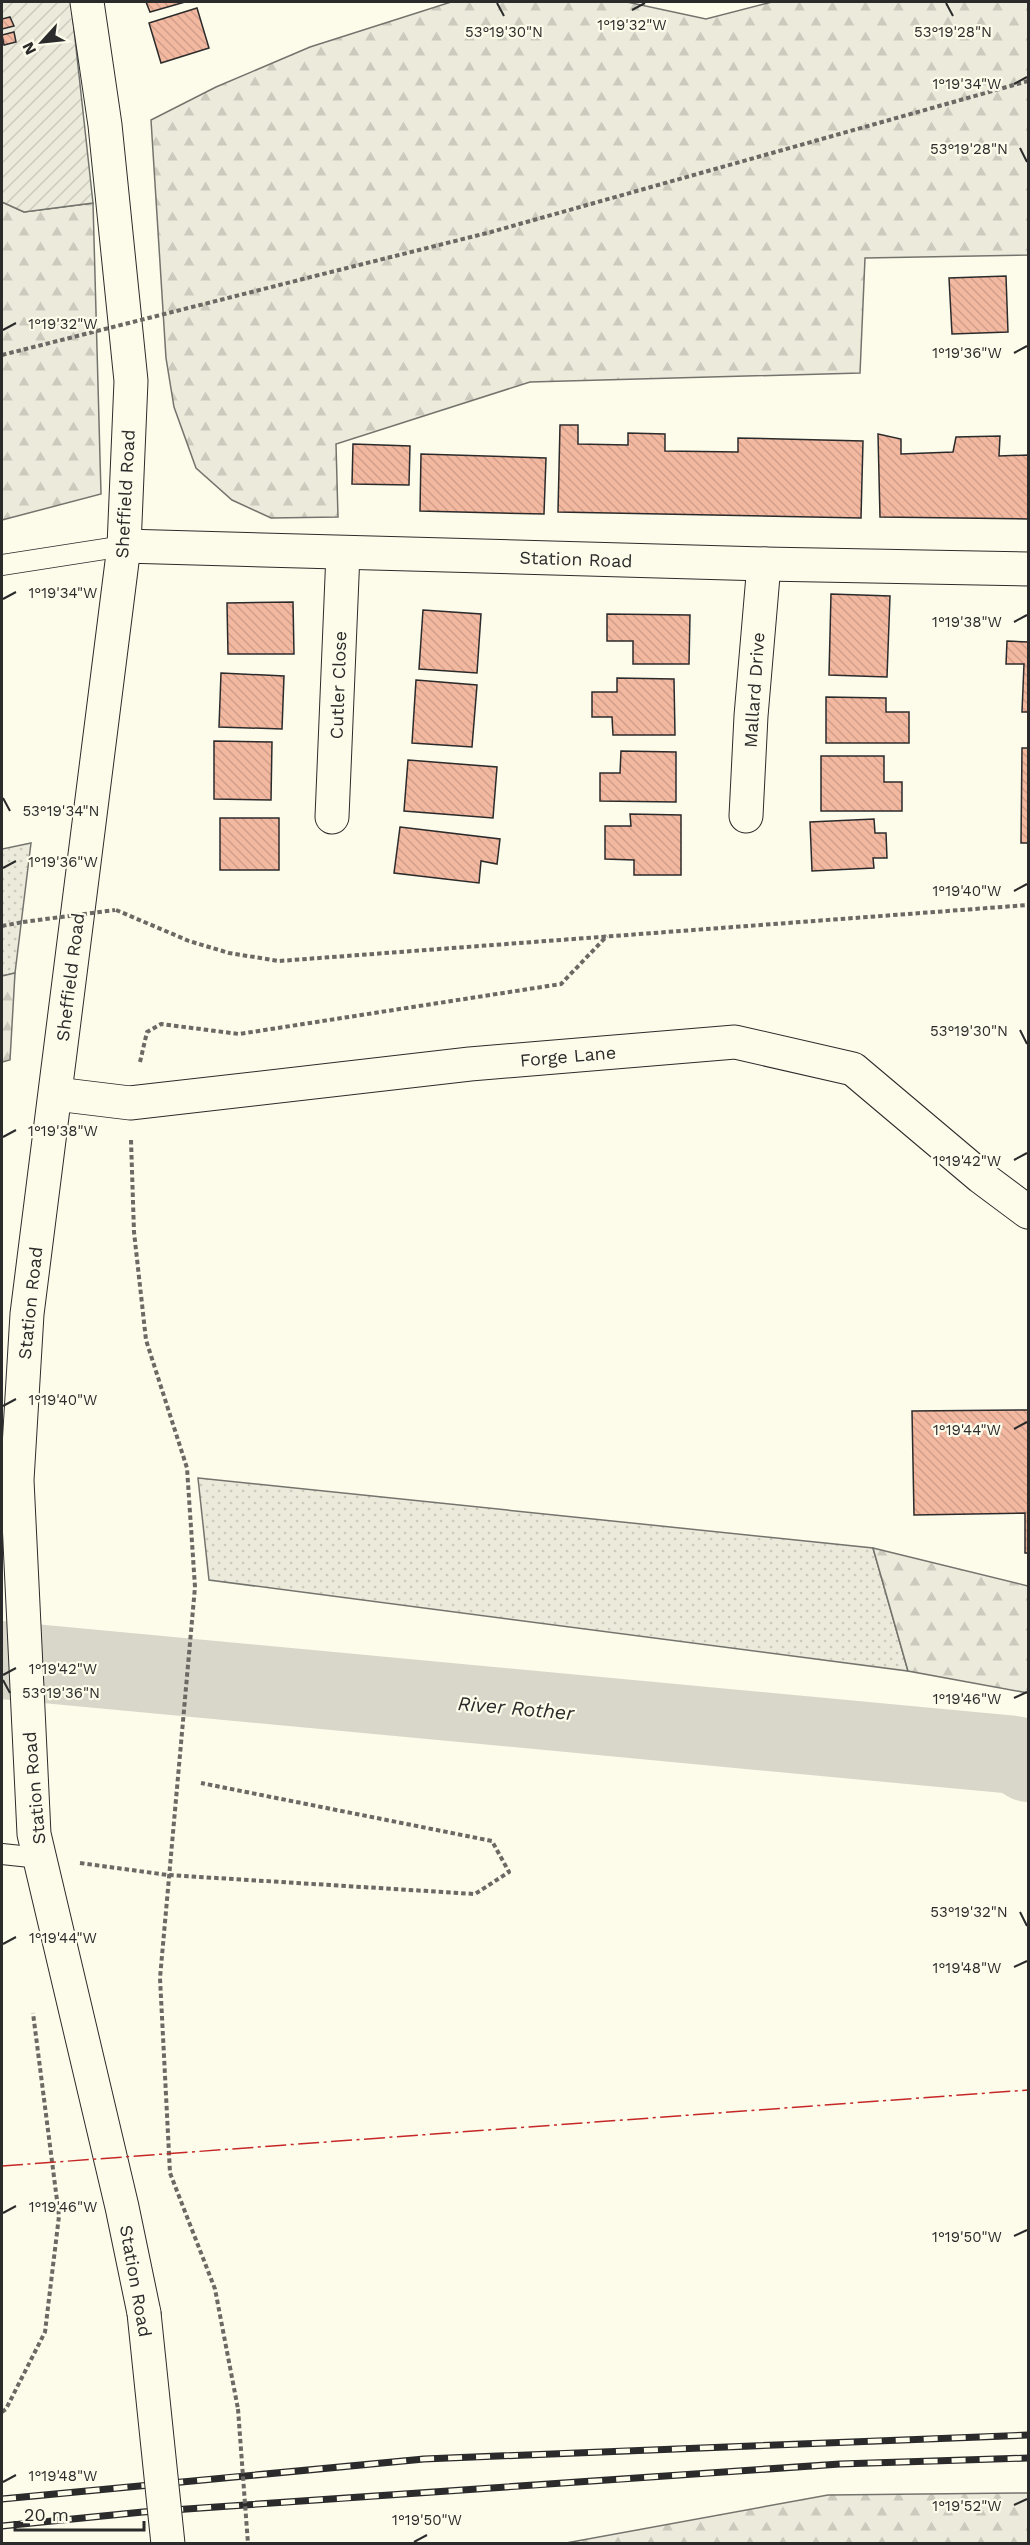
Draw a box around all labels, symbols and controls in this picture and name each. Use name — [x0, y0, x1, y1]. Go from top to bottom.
north arrow — [12, 12, 72, 72]
text: 1°19'32"W — [597, 16, 667, 34]
text: 53°19'30"N — [465, 23, 543, 41]
text: 53°19'28"N — [914, 23, 992, 41]
text: N — [18, 39, 40, 58]
text: 1°19'34"W — [933, 75, 1002, 93]
text: 53°19'28"N — [930, 140, 1008, 158]
text: 1°19'32"W — [28, 315, 98, 333]
text: 1°19'36"W — [932, 344, 1002, 362]
street label: Sheffield Road — [111, 429, 139, 559]
street label: Station Road — [519, 547, 633, 571]
text: 1°19'34"W — [29, 584, 98, 602]
text: 1°19'38"W — [932, 613, 1002, 631]
street label: Cutler Close — [326, 630, 350, 740]
street label: Mallard Drive — [739, 631, 769, 749]
text: 53°19'34"N — [22, 802, 100, 820]
text: 1°19'36"W — [28, 853, 98, 871]
text: 1°19'40"W — [933, 882, 1001, 900]
street label: Sheffield Road — [52, 912, 88, 1042]
text: 53°19'30"N — [930, 1022, 1008, 1040]
street label: Forge Lane — [519, 1041, 617, 1071]
text: 1°19'38"W — [28, 1122, 98, 1140]
text: 1°19'42"W — [933, 1152, 1001, 1170]
street label: Station Road — [14, 1246, 46, 1360]
text: 1°19'40"W — [29, 1391, 97, 1409]
text: 1°19'44"W — [933, 1421, 1001, 1439]
text: 1°19'42"W — [29, 1660, 97, 1678]
text: 53°19'36"N — [22, 1684, 100, 1702]
text: 1°19'46"W — [933, 1690, 1001, 1708]
water label: River Rother — [457, 1691, 576, 1725]
street label: Station Road — [19, 1731, 49, 1845]
text: 53°19'32"N — [930, 1903, 1008, 1921]
text: 1°19'44"W — [29, 1929, 97, 1947]
text: 1°19'48"W — [933, 1959, 1001, 1977]
text: 1°19'46"W — [29, 2198, 97, 2216]
street label: Station Road — [116, 2223, 156, 2339]
text: 1°19'50"W — [932, 2228, 1002, 2246]
text: 1°19'48"W — [29, 2467, 97, 2485]
scale bar — [15, 2494, 144, 2532]
text: 1°19'52"W — [932, 2497, 1002, 2515]
text: 20 m — [24, 2504, 69, 2525]
text: 1°19'50"W — [392, 2511, 462, 2529]

